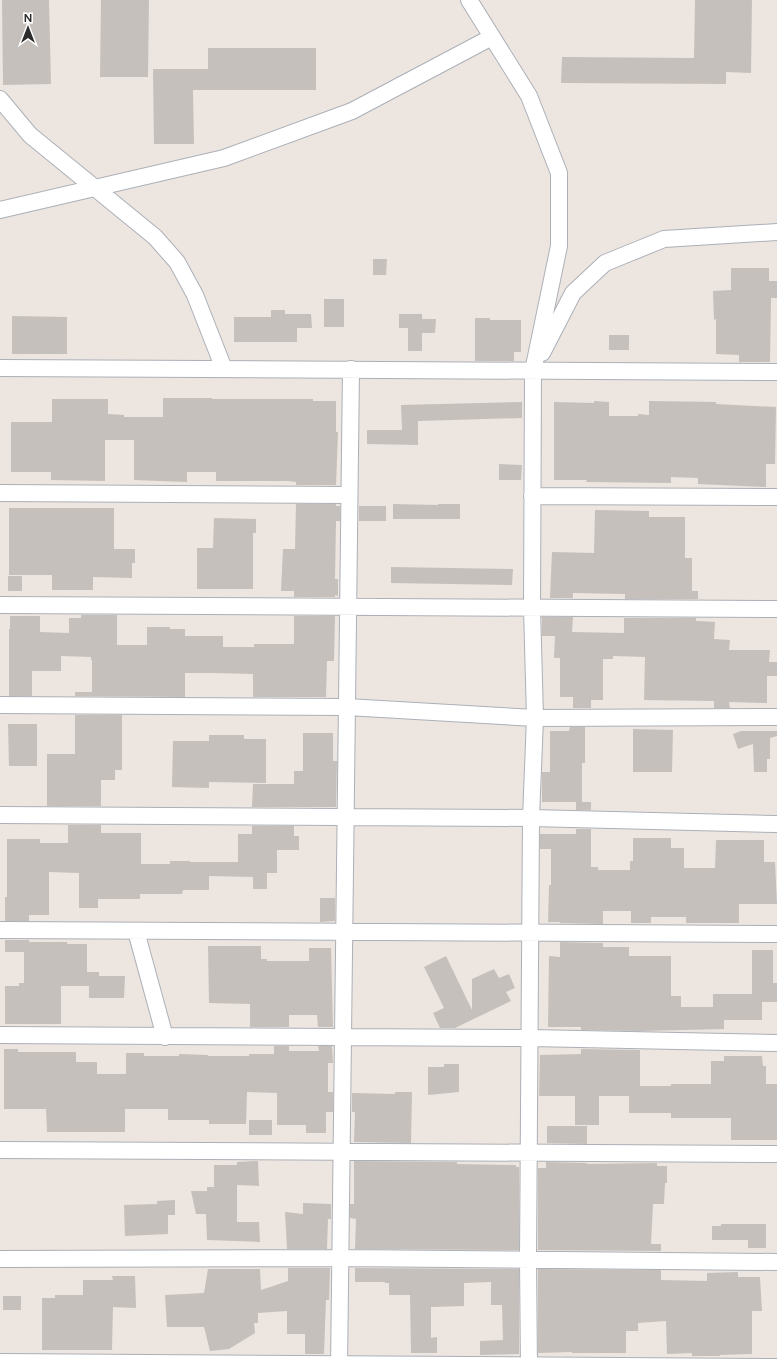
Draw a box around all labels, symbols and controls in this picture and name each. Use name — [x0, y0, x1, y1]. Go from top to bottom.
north arrow — [8, 8, 48, 48]
text: N — [24, 12, 32, 25]

